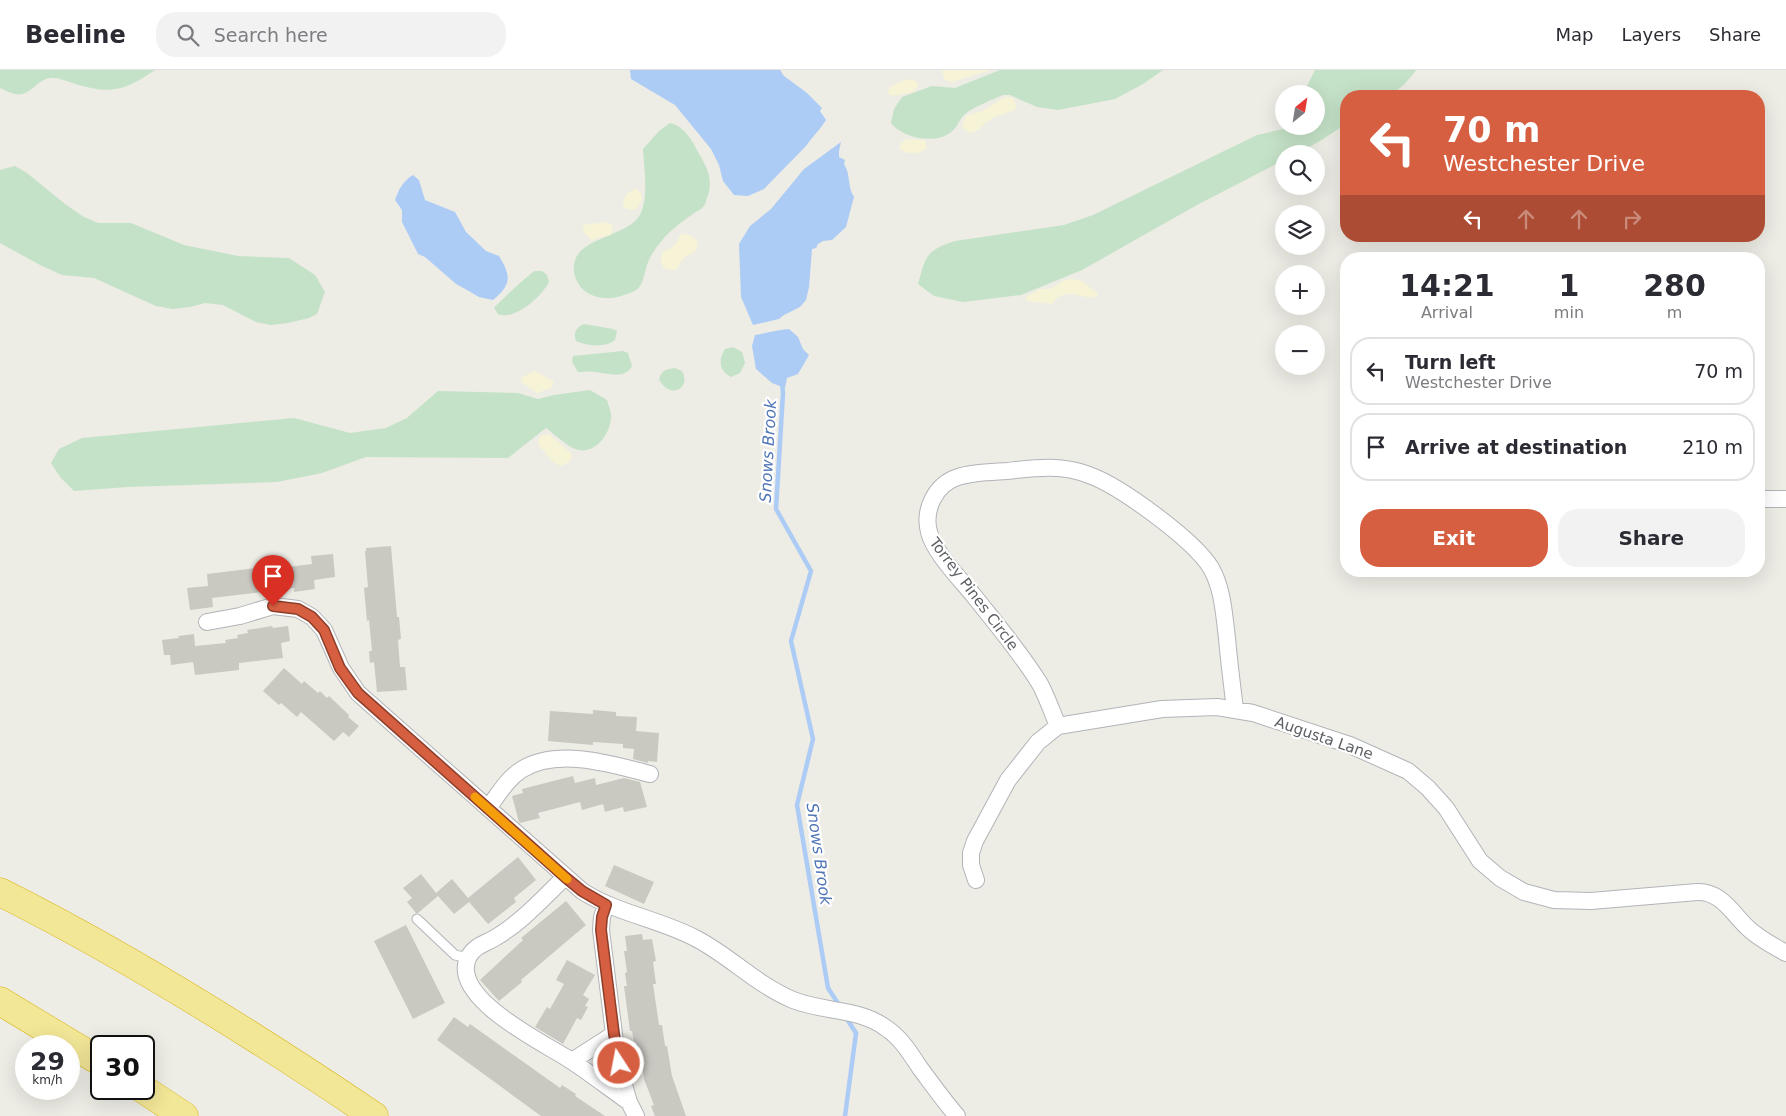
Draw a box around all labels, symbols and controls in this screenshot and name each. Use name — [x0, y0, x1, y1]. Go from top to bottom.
search box — [156, 12, 506, 57]
text: Beeline — [25, 21, 126, 49]
icon: search — [174, 21, 202, 49]
text: Search here — [214, 24, 328, 46]
text: Map — [1555, 24, 1593, 45]
text: Layers — [1621, 24, 1681, 45]
text: Share — [1709, 24, 1761, 45]
north arrow — [1275, 85, 1325, 135]
map controls — [1275, 85, 1325, 375]
icon: left — [1360, 110, 1425, 175]
text: 70 m — [1443, 110, 1540, 150]
button: search — [1275, 145, 1325, 195]
text: Westchester Drive — [1443, 151, 1645, 176]
button: layers — [1275, 205, 1325, 255]
icon: left — [1459, 205, 1487, 233]
icon: ahead — [1512, 205, 1540, 233]
icon: ahead — [1565, 205, 1593, 233]
icon: right — [1618, 205, 1646, 233]
button: + — [1275, 265, 1325, 315]
text: 14:21 — [1399, 268, 1495, 303]
text: 1 — [1558, 268, 1579, 303]
text: 280 — [1643, 268, 1706, 303]
text: Arrival — [1421, 303, 1473, 322]
text: min — [1554, 303, 1584, 322]
text: m — [1667, 303, 1682, 322]
button: − — [1275, 325, 1325, 375]
text: Turn left — [1405, 351, 1496, 373]
icon: left — [1362, 357, 1390, 385]
text: 70 m — [1694, 360, 1743, 382]
text: Westchester Drive — [1405, 373, 1552, 392]
water label: Snows Brook — [756, 398, 780, 503]
icon: arrive — [1362, 433, 1390, 461]
text: Arrive at destination — [1405, 436, 1627, 458]
text: 210 m — [1682, 436, 1743, 458]
button: Exit — [1360, 509, 1548, 567]
button: Share — [1558, 509, 1745, 567]
street label: Torrey Pines Circle — [925, 533, 1022, 654]
pin — [252, 555, 294, 606]
icon: arrive — [259, 562, 287, 590]
street label: Augusta Lane — [1272, 713, 1376, 763]
water label: Snows Brook — [802, 802, 836, 907]
speed limit sign: 30 — [90, 1035, 155, 1100]
position arrow — [592, 1036, 644, 1088]
text: 29 — [30, 1047, 65, 1076]
text: km/h — [32, 1073, 63, 1087]

